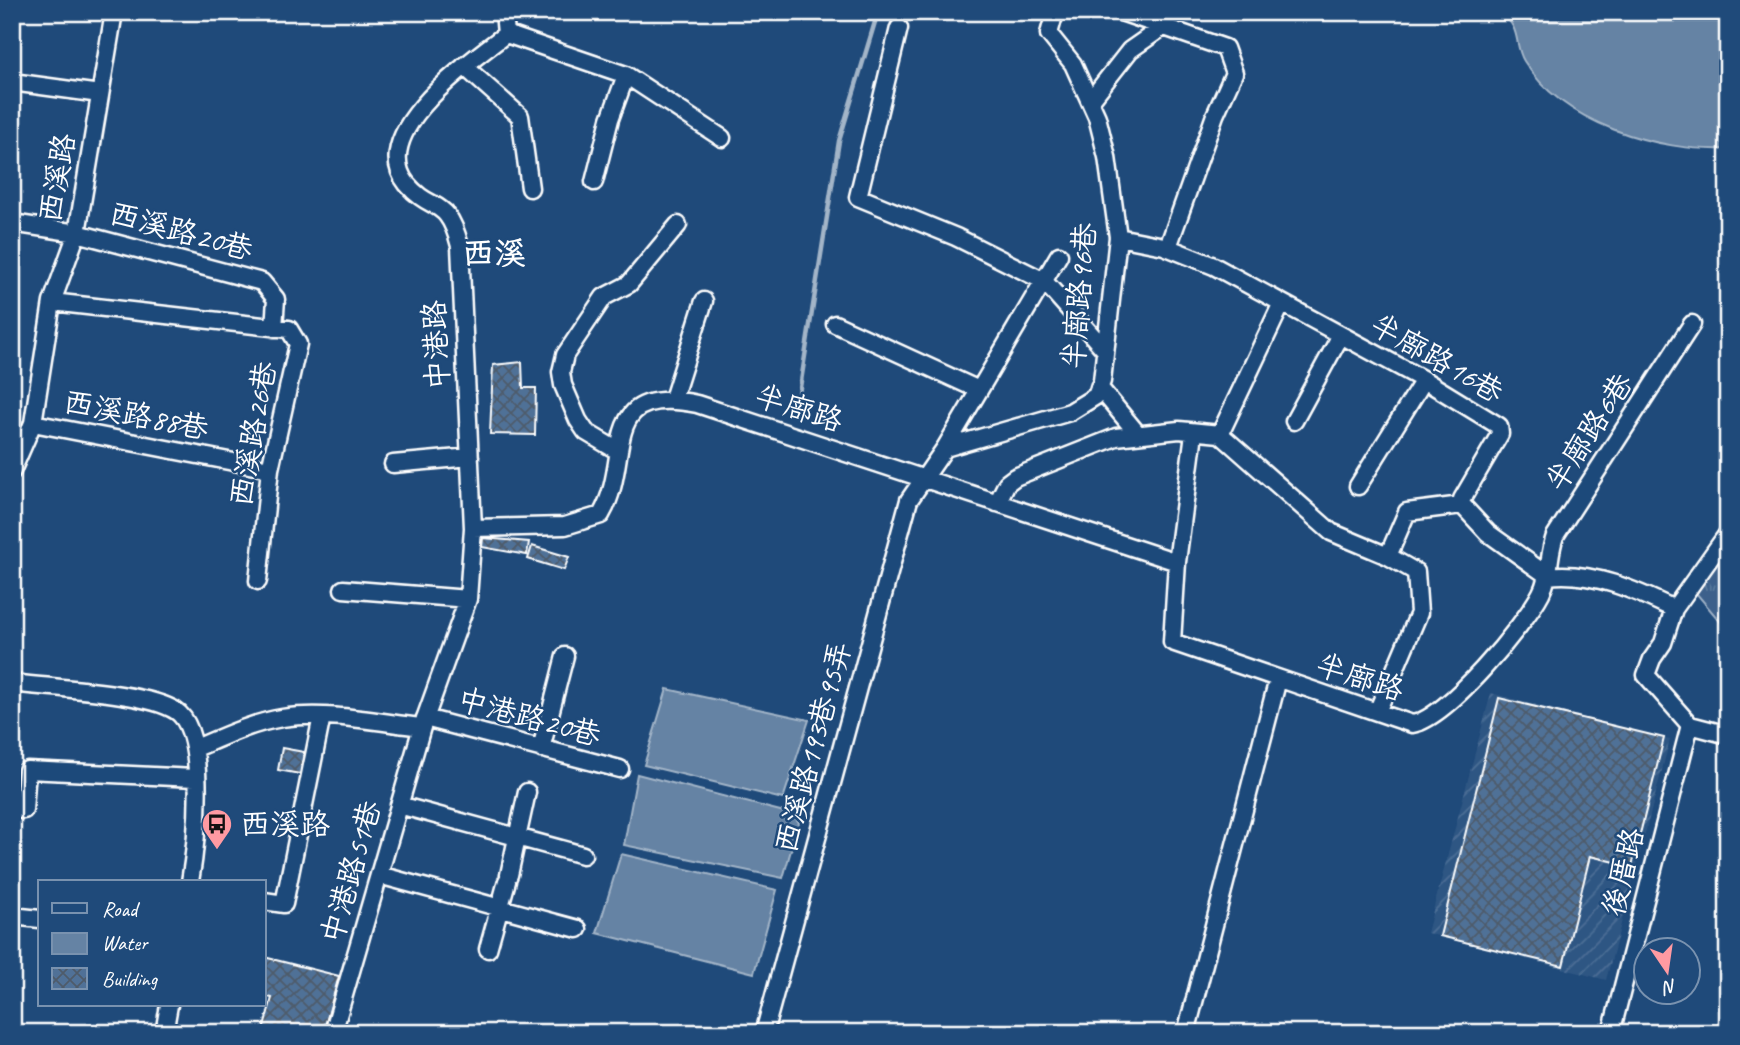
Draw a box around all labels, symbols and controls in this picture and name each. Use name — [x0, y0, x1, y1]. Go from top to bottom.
street label: 西溪路 — [30, 130, 84, 226]
street label: 西溪路20巷 — [105, 194, 257, 268]
street label: 半廍路96巷 — [1054, 221, 1104, 371]
district label: 西溪 — [462, 233, 526, 274]
street label: 中港路 — [415, 299, 457, 391]
street label: 半廍路16巷 — [1364, 305, 1510, 411]
street label: 西溪路26巷 — [222, 358, 284, 510]
street label: 半廍路6巷 — [1537, 366, 1641, 498]
street label: 半廍路 — [750, 376, 848, 440]
street label: 西溪路88巷 — [60, 382, 212, 448]
street label: 西溪路193巷95弄 — [767, 637, 859, 857]
street label: 半廍路 — [1311, 645, 1409, 709]
street label: 中港路20巷 — [453, 680, 605, 754]
street label: 中港路51巷 — [312, 796, 390, 948]
place label: 西溪路 — [240, 805, 330, 843]
bus stop icon: 西溪路 — [200, 807, 234, 851]
street label: 後厝路 — [1594, 824, 1652, 920]
legend — [38, 880, 266, 1006]
text: Road — [102, 896, 141, 922]
text: Water — [102, 930, 149, 956]
north arrow — [1632, 936, 1702, 1006]
text: Building — [102, 966, 159, 992]
text: N — [1659, 974, 1679, 1000]

